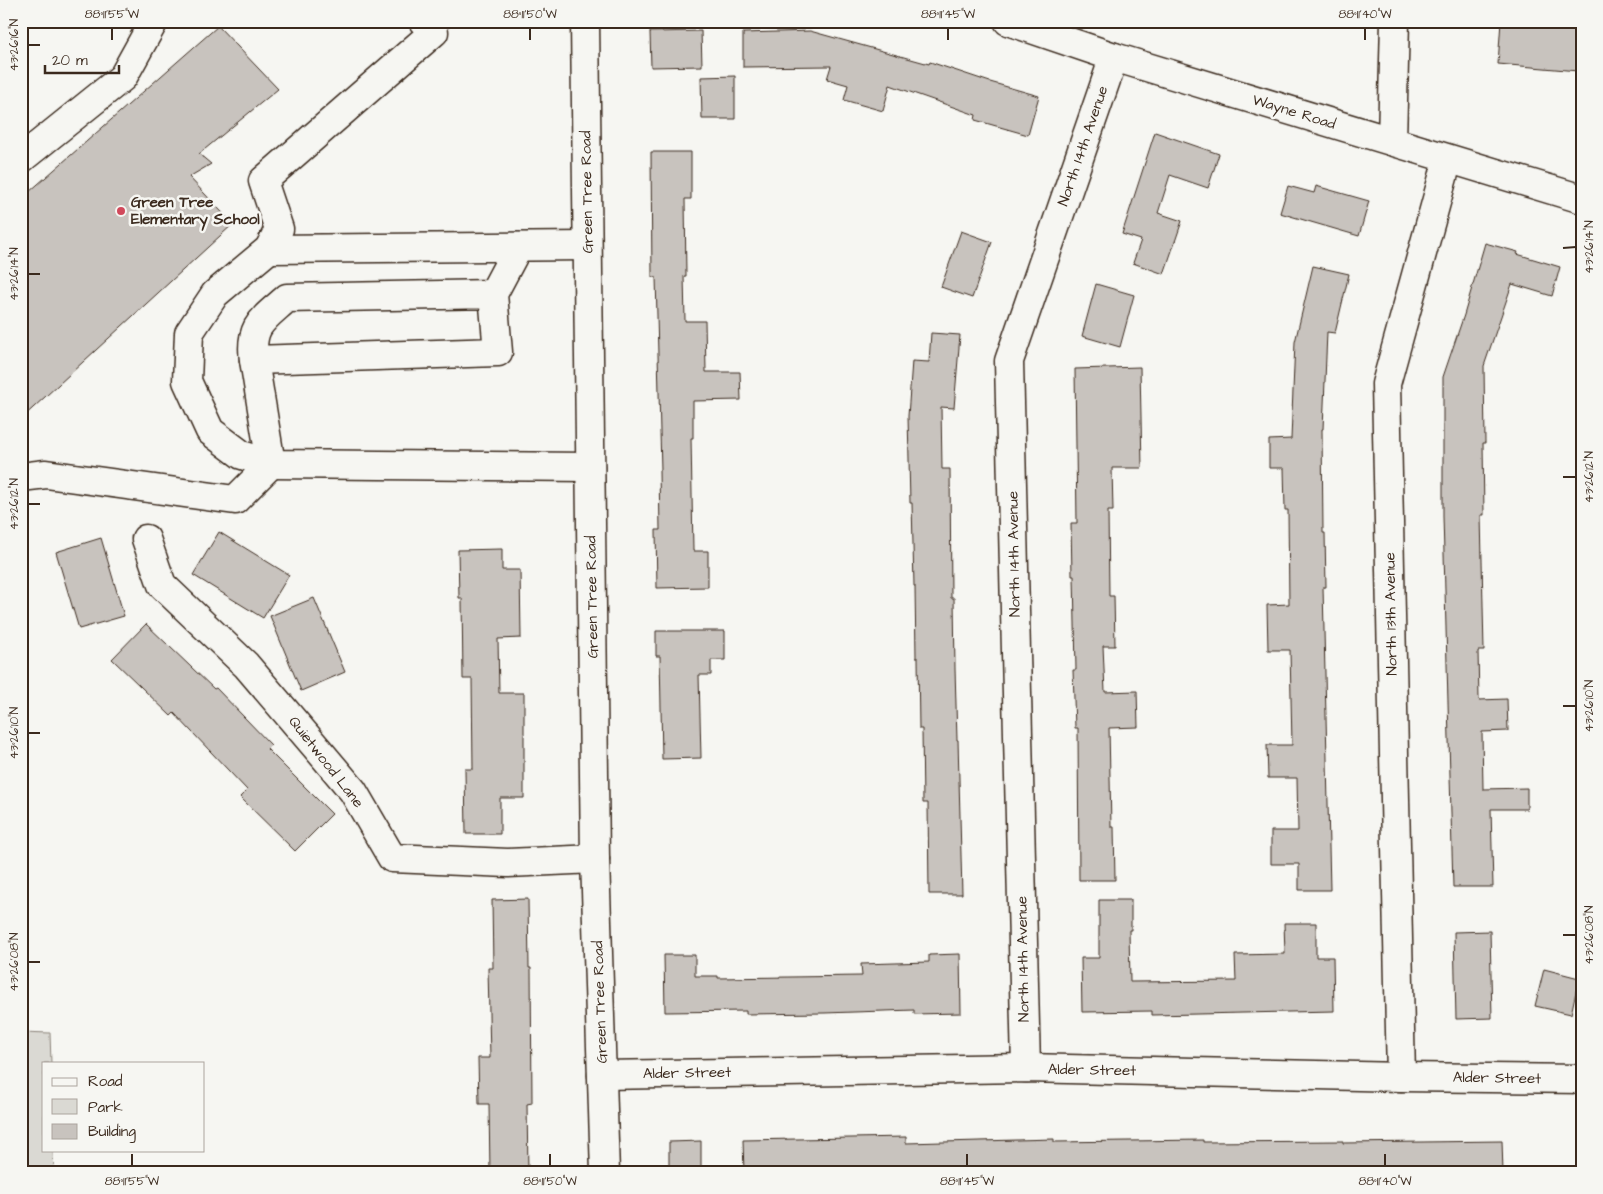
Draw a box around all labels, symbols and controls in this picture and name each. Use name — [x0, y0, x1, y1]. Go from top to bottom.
text: 88°11'55"W — [85, 6, 140, 23]
text: 88°11'50"W — [503, 6, 557, 23]
text: 88°11'45"W — [921, 6, 976, 23]
text: 88°11'40"W — [1338, 6, 1392, 23]
text: 43°26'16"N — [6, 18, 23, 71]
scale bar — [45, 42, 119, 74]
text: 20 m — [52, 50, 88, 71]
street label: North 14th Avenue — [1053, 83, 1113, 209]
street label: Wayne Road — [1249, 89, 1339, 136]
street label: Green Tree Road — [575, 130, 599, 254]
place label: Green Tree Elementary School — [131, 192, 260, 231]
marker: Green Tree Elementary School — [115, 205, 127, 217]
text: 43°26'14"N — [1581, 220, 1598, 274]
text: 43°26'14"N — [6, 247, 23, 301]
text: 43°26'12"N — [1581, 451, 1598, 503]
text: 43°26'12"N — [6, 478, 23, 530]
street label: North 14th Avenue — [1002, 491, 1026, 617]
street label: Green Tree Road — [580, 535, 604, 659]
street label: North 13th Avenue — [1379, 552, 1403, 676]
text: 43°26'10"N — [1581, 679, 1598, 732]
text: 43°26'10"N — [6, 706, 23, 759]
street label: Quietwood Lane — [284, 712, 368, 812]
street label: North 14th Avenue — [1011, 896, 1035, 1022]
text: 43°26'08"N — [1581, 905, 1598, 964]
text: 43°26'08"N — [6, 932, 23, 991]
street label: Green Tree Road — [587, 940, 613, 1064]
street label: Alder Street — [1048, 1059, 1136, 1081]
legend — [42, 1062, 205, 1152]
street label: Alder Street — [643, 1062, 731, 1084]
street label: Alder Street — [1453, 1067, 1541, 1089]
text: Road — [88, 1071, 123, 1092]
text: Park — [88, 1097, 123, 1118]
text: Building — [88, 1121, 136, 1143]
text: 88°11'55"W — [105, 1173, 160, 1190]
text: 88°11'50"W — [523, 1173, 577, 1190]
text: 88°11'45"W — [940, 1173, 995, 1190]
text: 88°11'40"W — [1358, 1173, 1412, 1190]

